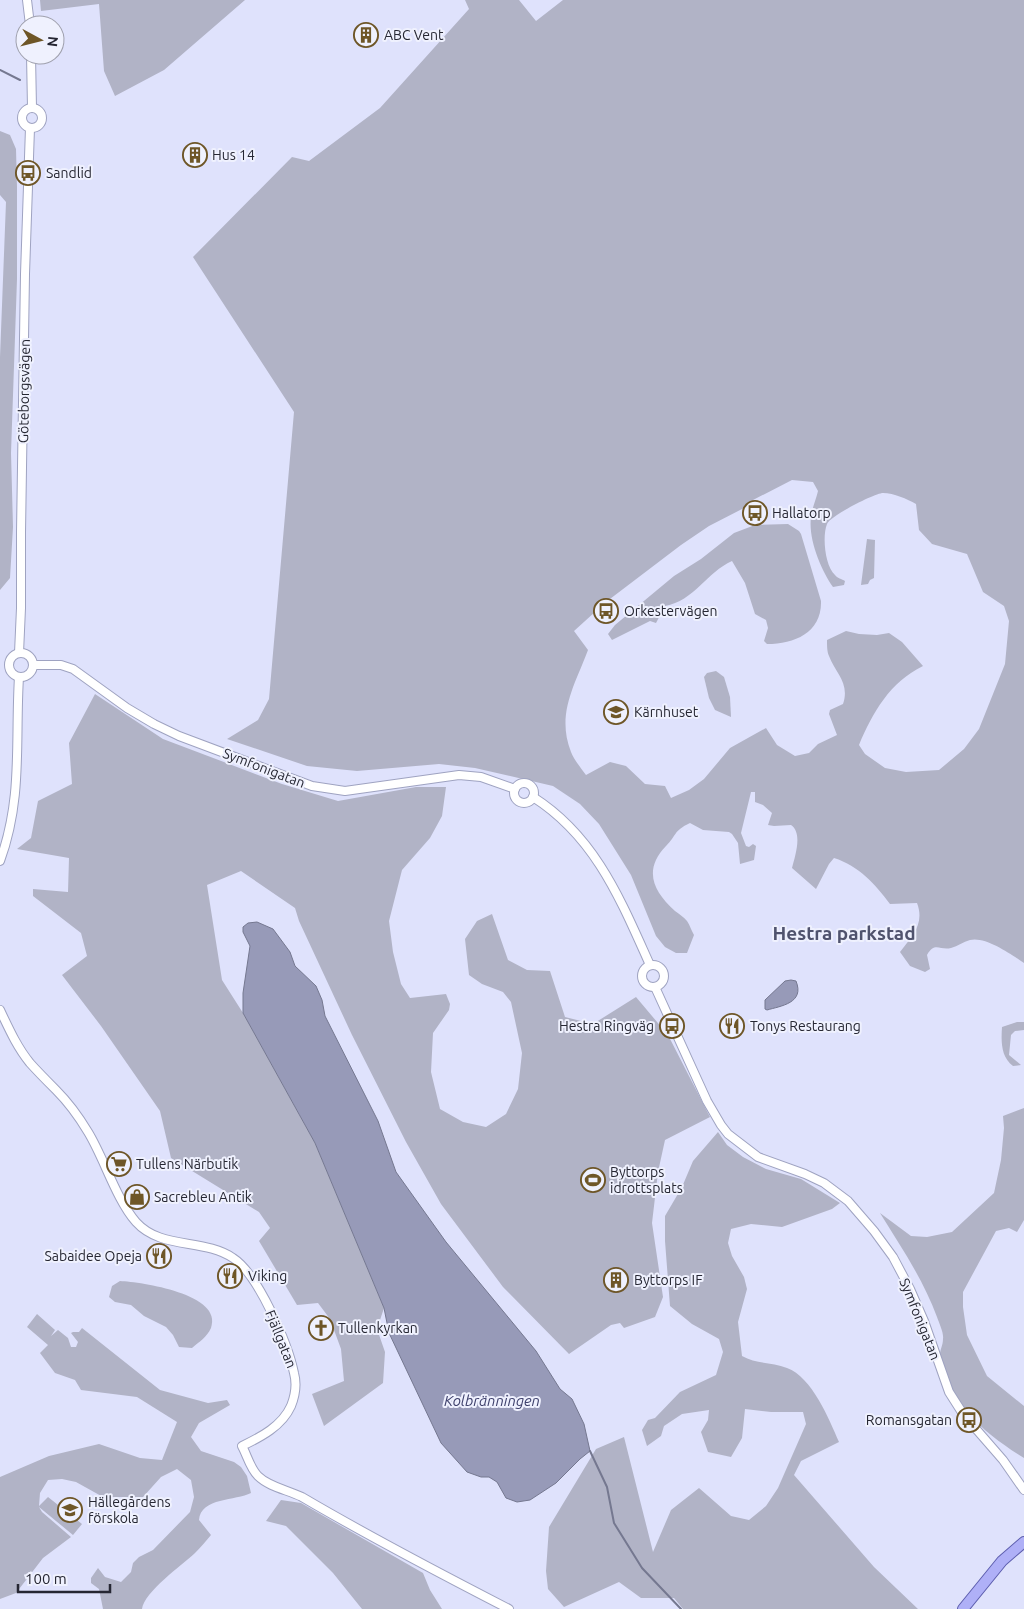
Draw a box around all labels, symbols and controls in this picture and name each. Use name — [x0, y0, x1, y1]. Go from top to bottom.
north arrow — [15, 15, 65, 65]
building icon: ABC Vent — [353, 22, 379, 48]
place label: ABC Vent — [384, 27, 444, 43]
text: N — [44, 35, 61, 48]
building icon: Hus 14 — [182, 142, 208, 168]
place label: Hus 14 — [212, 147, 255, 163]
bus stop icon: Sandlid — [15, 160, 41, 186]
place label: Sandlid — [46, 165, 92, 181]
street label: Göteborgsvägen — [15, 339, 33, 443]
bus stop icon: Hallatorp — [742, 500, 768, 526]
place label: Hallatorp — [772, 505, 831, 521]
bus stop icon: Orkestervägen — [593, 598, 619, 624]
place label: Orkestervägen — [624, 603, 717, 619]
school or university icon: Kärnhuset — [603, 699, 629, 725]
place label: Kärnhuset — [634, 704, 699, 720]
street label: Symfonigatan — [221, 745, 307, 791]
district label: Hestra parkstad — [772, 922, 916, 944]
bus stop icon: Hestra Ringväg — [659, 1013, 685, 1039]
restaurant icon: Tonys Restaurang — [719, 1013, 745, 1039]
place label: Hestra Ringväg — [559, 1018, 654, 1034]
place label: Tonys Restaurang — [750, 1018, 861, 1034]
supermarket icon: Tullens Närbutik — [106, 1151, 132, 1177]
place label: Tullens Närbutik — [136, 1156, 238, 1172]
place label: Byttorps idrottsplats — [610, 1164, 683, 1196]
sports icon: Byttorps idrottsplats — [580, 1167, 606, 1193]
shop icon: Sacrebleu Antik — [124, 1184, 150, 1210]
place label: Sacrebleu Antik — [154, 1189, 252, 1205]
restaurant icon: Sabaidee Opeja — [146, 1243, 172, 1269]
place label: Sabaidee Opeja — [44, 1248, 142, 1264]
restaurant icon: Viking — [217, 1263, 243, 1289]
building icon: Byttorps IF — [603, 1267, 629, 1293]
place label: Viking — [248, 1268, 287, 1284]
place label: Byttorps IF — [634, 1272, 703, 1288]
street label: Symfonigatan — [896, 1276, 944, 1362]
street label: Fjällgatan — [262, 1308, 300, 1370]
church icon: Tullenkyrkan — [308, 1315, 334, 1341]
place label: Tullenkyrkan — [338, 1320, 418, 1336]
water label: Kolbränningen — [444, 1392, 540, 1409]
bus stop icon: Romansgatan — [956, 1407, 982, 1433]
place label: Romansgatan — [866, 1412, 952, 1428]
place label: Hällegårdens förskola — [88, 1494, 171, 1526]
school or university icon: Hällegårdens förskola — [57, 1497, 83, 1523]
scale bar — [18, 1562, 110, 1594]
text: 100 m — [25, 1570, 67, 1587]

